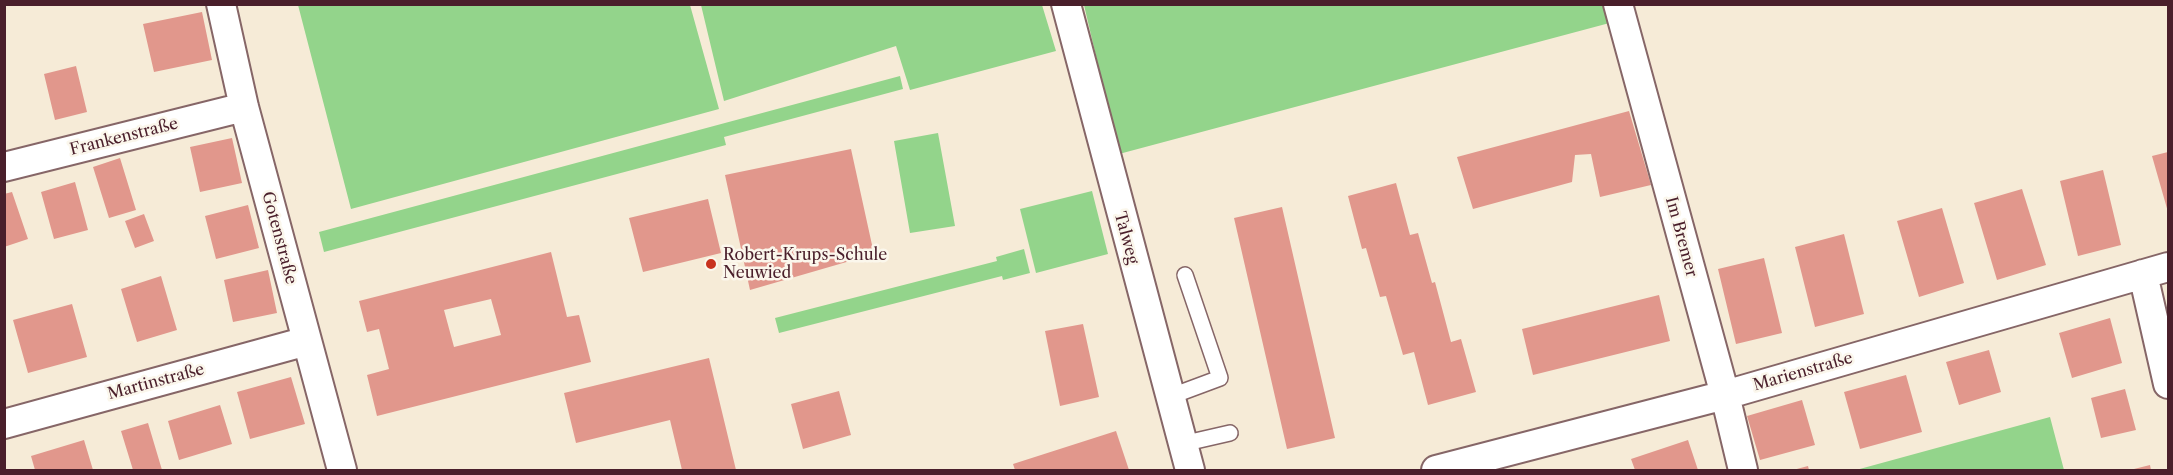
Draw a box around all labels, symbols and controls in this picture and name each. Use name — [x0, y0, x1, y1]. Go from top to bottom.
street label: Frankenstraße — [68, 114, 180, 160]
street label: Gotenstraße — [257, 190, 301, 286]
street label: Im Bremer — [1661, 195, 1701, 279]
street label: Talweg — [1110, 210, 1142, 266]
place label: Robert-Krups-Schule Neuwied — [723, 245, 887, 283]
marker: Robert-Krups-Schule Neuwied — [704, 257, 718, 271]
street label: Marienstraße — [1751, 349, 1855, 395]
street label: Martinstraße — [105, 360, 207, 404]

